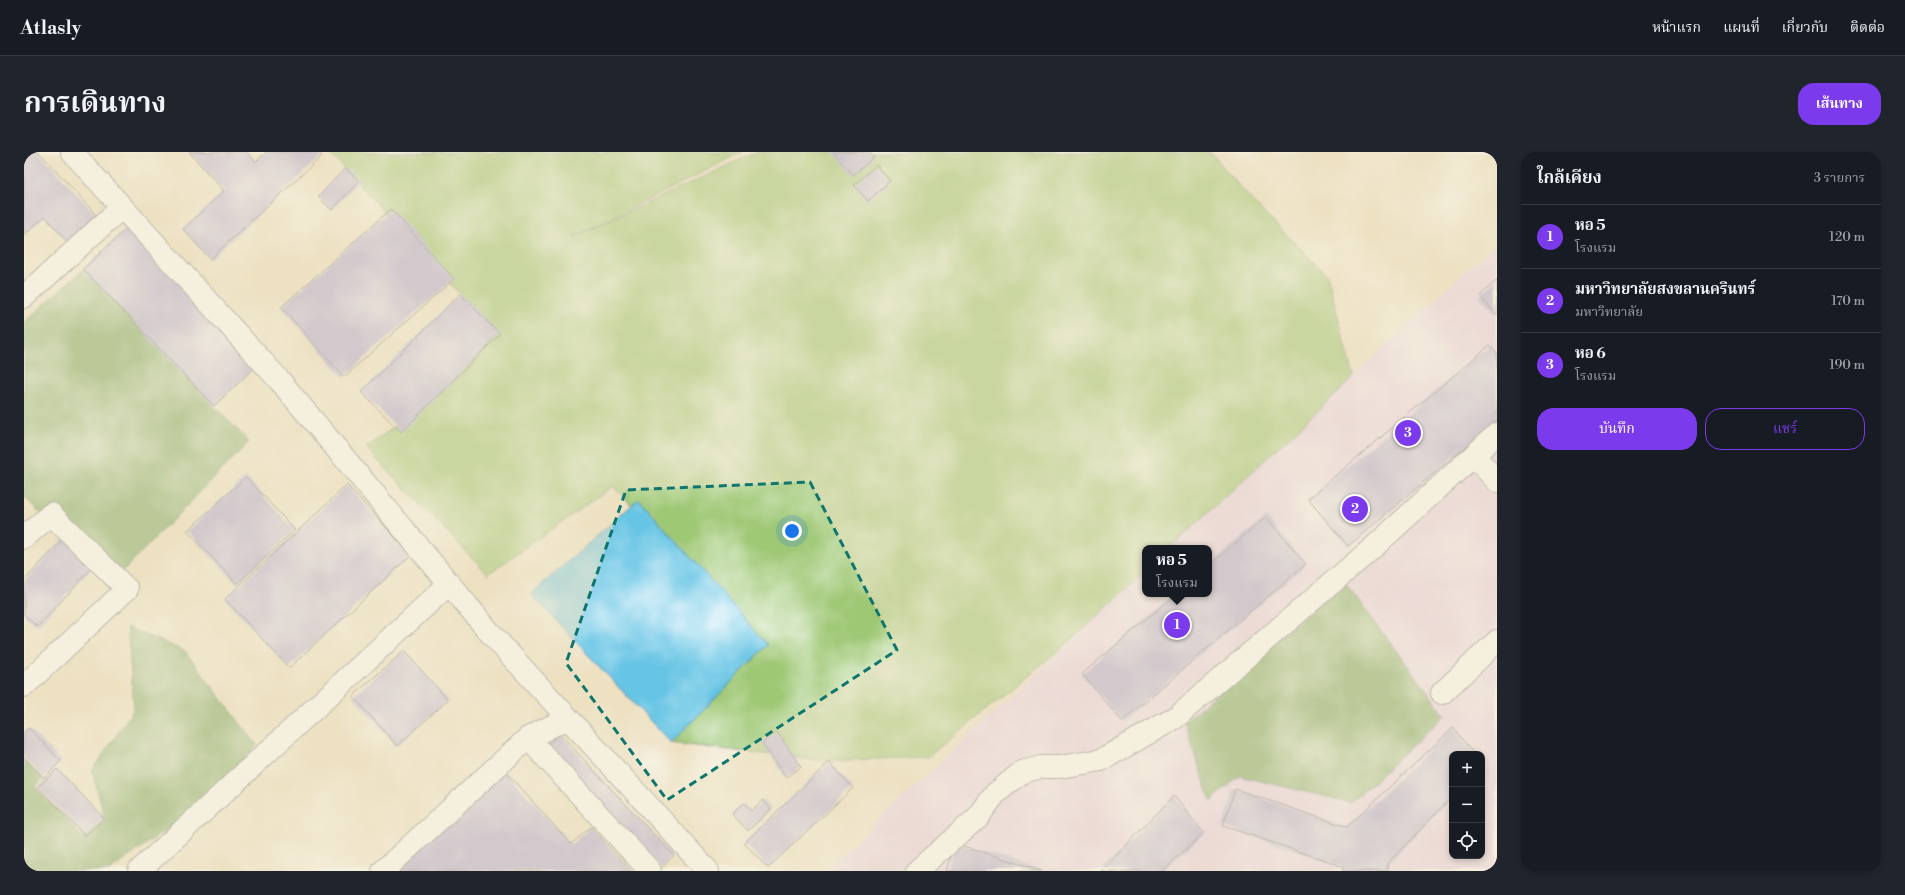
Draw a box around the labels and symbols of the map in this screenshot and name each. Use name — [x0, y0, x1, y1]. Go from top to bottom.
pin: 3 — [1395, 418, 1421, 448]
pin: 2 — [1342, 494, 1368, 524]
your location — [782, 521, 802, 541]
pin: 1 — [1164, 610, 1190, 640]

